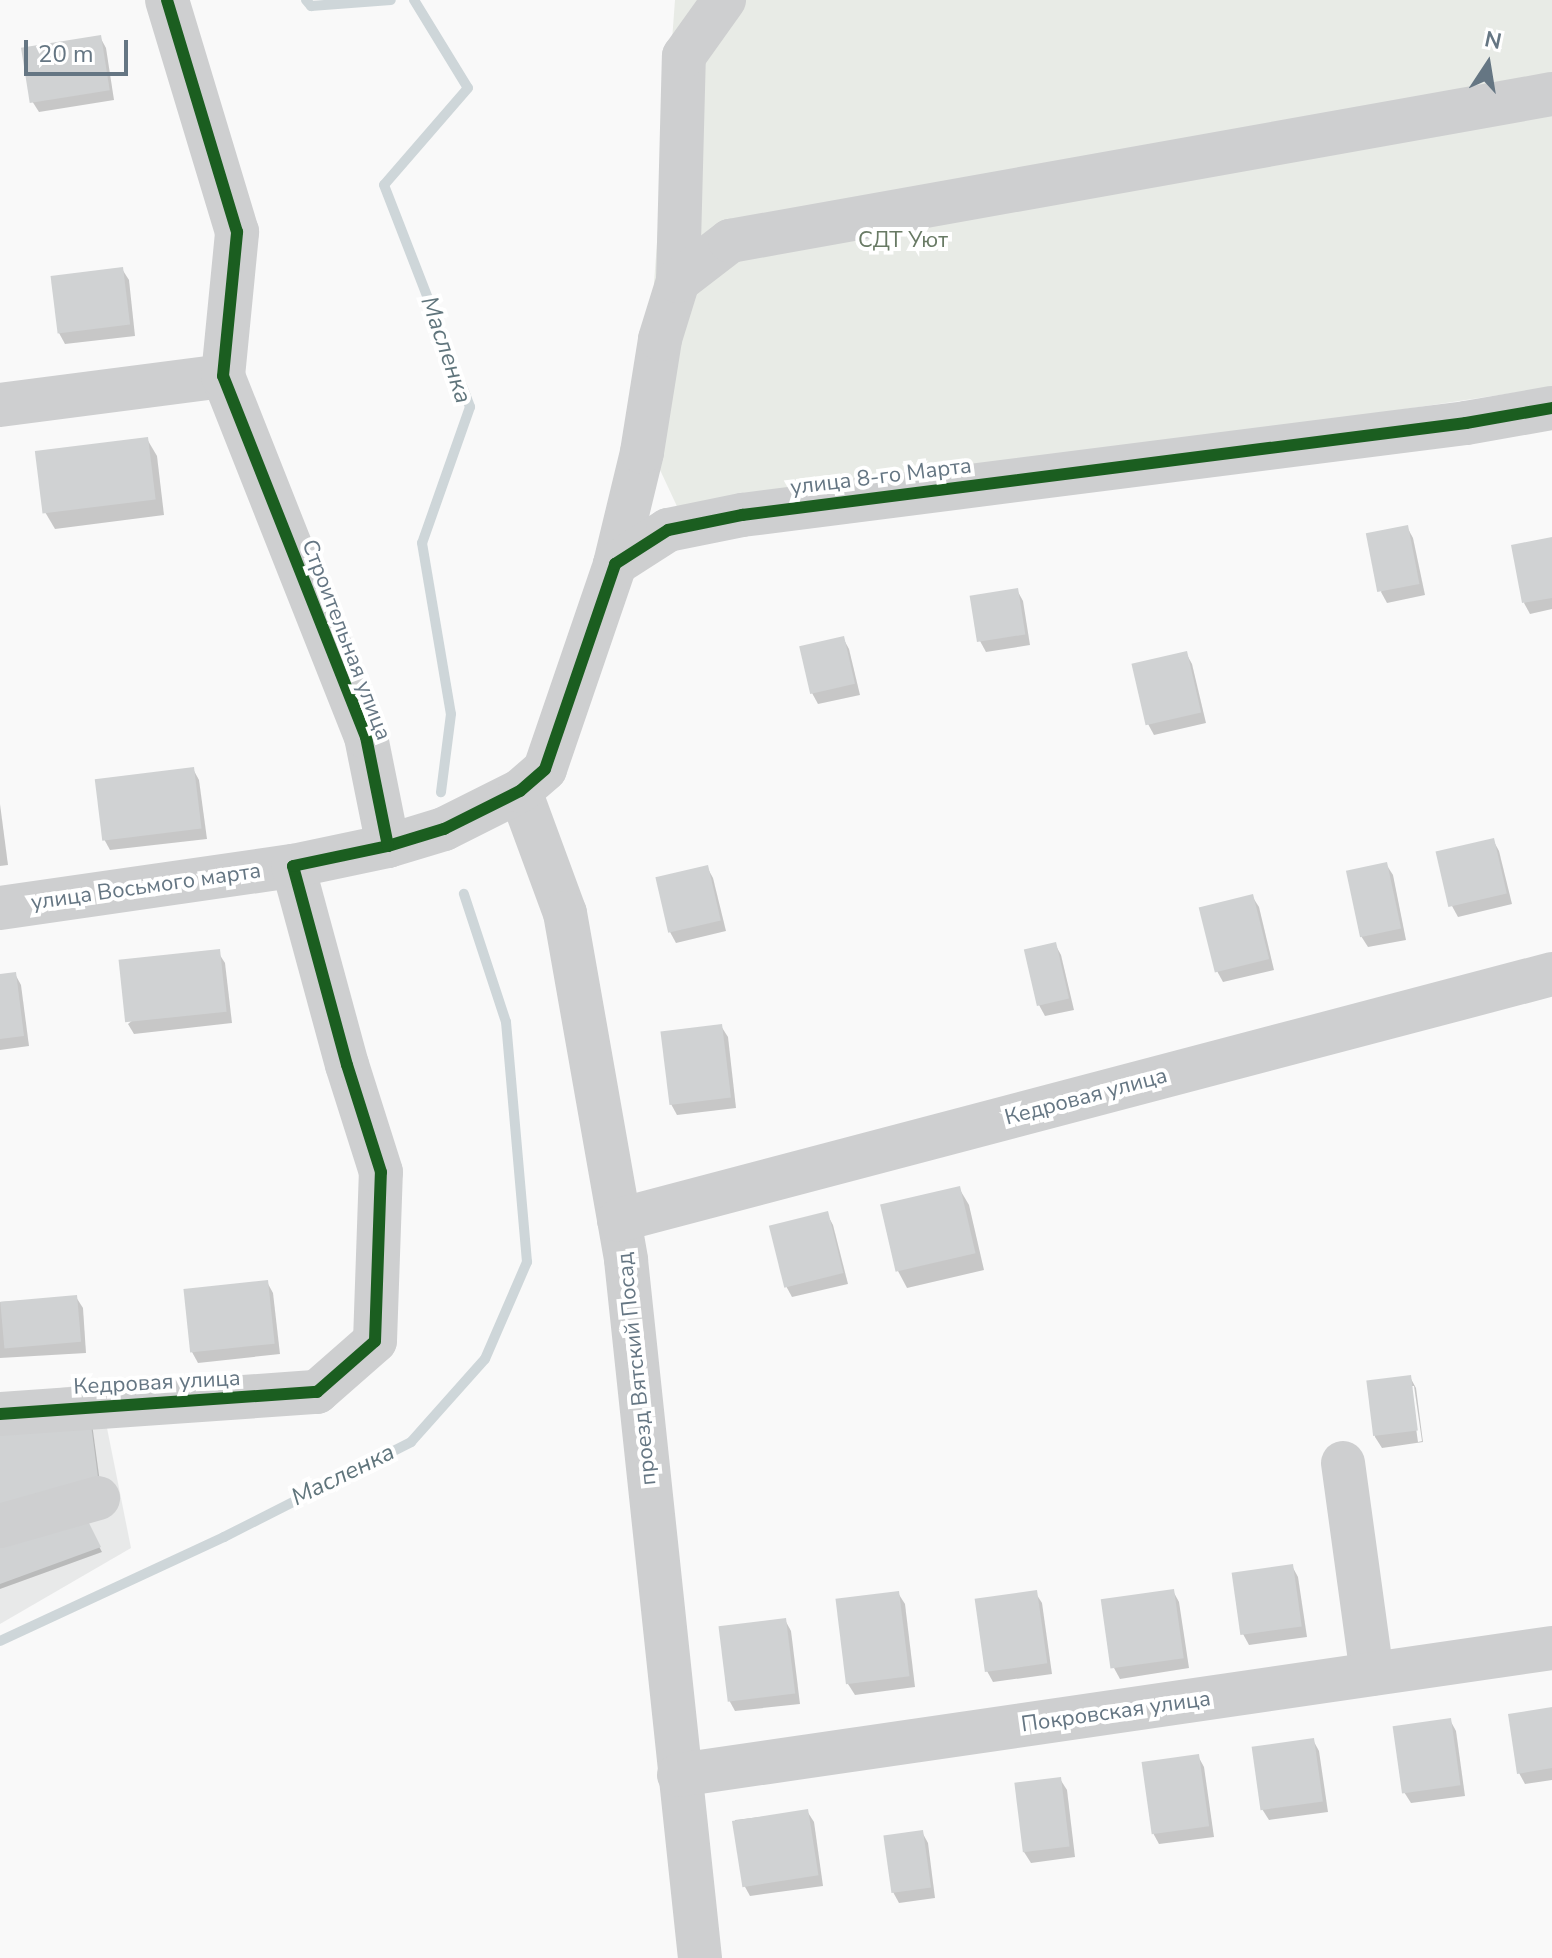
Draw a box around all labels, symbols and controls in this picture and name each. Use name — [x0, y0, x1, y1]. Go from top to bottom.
scale bar — [28, 24, 132, 74]
north arrow — [1448, 24, 1528, 104]
text: N — [1482, 24, 1504, 57]
text: 20 m — [38, 38, 94, 70]
park label: СДТ Уют — [858, 228, 948, 254]
water label: Масленка — [414, 293, 478, 407]
street label: улица 8-го Марта — [789, 453, 973, 501]
street label: Строительная улица — [296, 536, 396, 744]
street label: улица Восьмого марта — [29, 858, 263, 916]
street label: Кедровая улица — [1002, 1063, 1170, 1131]
street label: проезд Вятский Посад — [612, 1251, 662, 1487]
street label: Кедровая улица — [73, 1365, 241, 1401]
water label: Масленка — [287, 1438, 399, 1512]
street label: Покровская улица — [1020, 1686, 1212, 1738]

